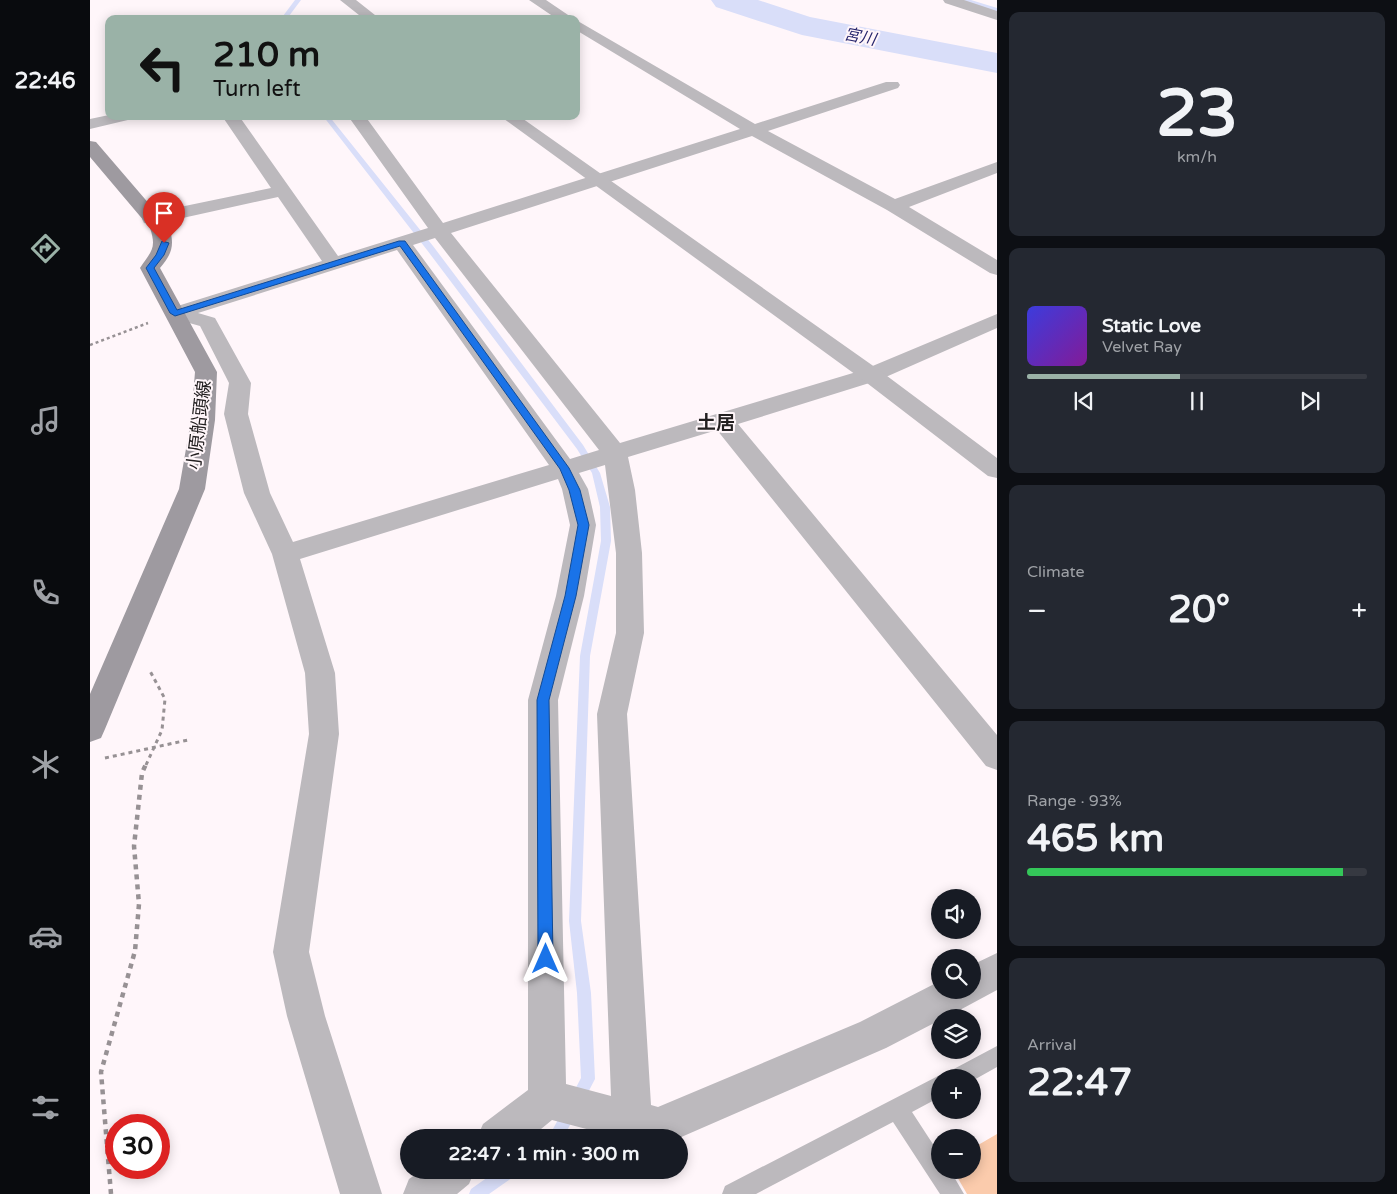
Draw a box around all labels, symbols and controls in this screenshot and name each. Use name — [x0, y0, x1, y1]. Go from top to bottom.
water label: 宮川 — [842, 24, 880, 50]
text: 210 m — [213, 34, 320, 76]
icon: left — [130, 35, 195, 100]
text: 22:46 — [15, 68, 75, 94]
text: 23 — [1156, 75, 1238, 154]
text: Turn left — [213, 76, 301, 102]
text: km/h — [1177, 147, 1217, 167]
pin — [143, 192, 185, 243]
icon: arrive — [150, 199, 178, 227]
icon: directions — [28, 231, 63, 266]
text: Static Love — [1102, 315, 1201, 337]
text: Velvet Ray — [1102, 337, 1182, 357]
street label: 小原船頭線 — [183, 379, 215, 471]
icon: previous — [1070, 387, 1098, 415]
icon: pause — [1183, 387, 1211, 415]
icon: next — [1296, 387, 1324, 415]
icon: music — [28, 403, 63, 438]
district label: 土居 — [697, 412, 735, 434]
text: Climate — [1027, 562, 1085, 582]
icon: phone — [28, 575, 63, 610]
text: 20° — [1168, 587, 1230, 633]
text: − — [1027, 594, 1047, 628]
text: + — [1351, 594, 1367, 628]
icon: climate — [28, 747, 63, 782]
text: Range · 93% — [1027, 791, 1122, 811]
text: 465 km — [1027, 816, 1164, 862]
map controls — [931, 889, 981, 1179]
button: sound — [931, 889, 981, 939]
icon: car — [28, 919, 63, 954]
position arrow — [519, 932, 571, 984]
button: search — [931, 949, 981, 999]
button: layers — [931, 1009, 981, 1059]
text: Arrival — [1027, 1035, 1076, 1055]
text: 22:47 — [1027, 1060, 1132, 1106]
button: + — [931, 1069, 981, 1119]
icon: filters — [28, 1090, 63, 1125]
speed limit sign: 30 — [105, 1114, 170, 1179]
button: − — [931, 1129, 981, 1179]
text: 22:47 · 1 min · 300 m — [448, 1143, 640, 1165]

